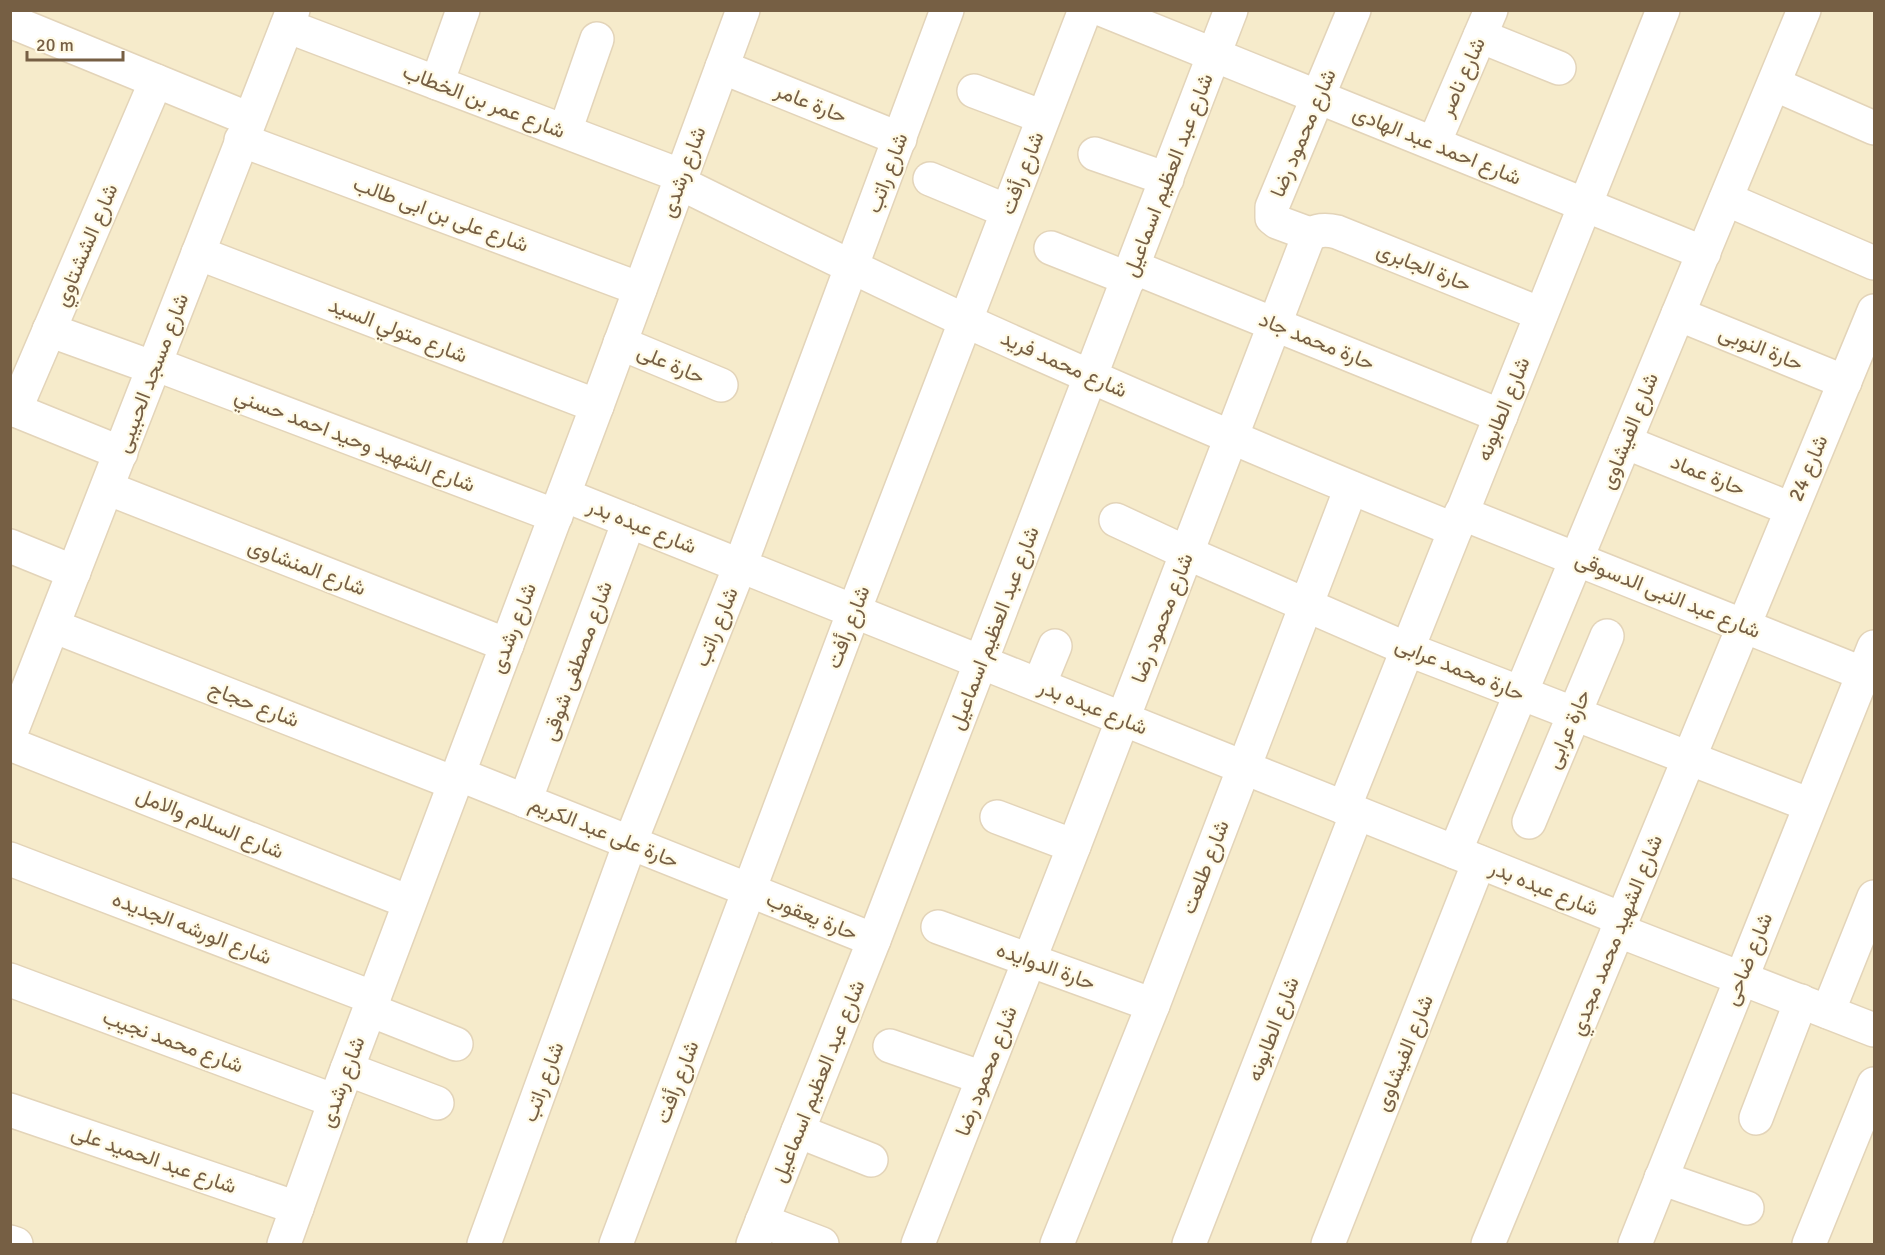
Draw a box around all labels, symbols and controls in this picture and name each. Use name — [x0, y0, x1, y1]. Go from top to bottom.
scale bar — [27, 24, 123, 62]
street label: شارع ناصر — [1433, 33, 1492, 122]
text: 20 m — [36, 34, 74, 56]
street label: شارع عمر بن الخطاب — [399, 58, 569, 145]
street label: شارع محمود رضا — [1264, 65, 1343, 202]
street label: شارع عبد العظيم اسماعيل — [1117, 70, 1220, 281]
street label: حارة عامر — [770, 76, 851, 129]
street label: شارع احمد عبد الهادى — [1349, 99, 1525, 192]
street label: شارع رشدى — [655, 123, 712, 221]
street label: شارع رأفت — [994, 128, 1051, 218]
street label: شارع راتب — [861, 129, 914, 217]
street label: شارع على بن ابى طالب — [349, 170, 532, 259]
street label: شارع الششتاوي — [48, 180, 127, 312]
street label: حارة الجابرى — [1373, 236, 1475, 298]
street label: شارع مسجد الحبيبى — [110, 290, 195, 457]
street label: شارع متولي السيد — [323, 292, 471, 372]
street label: حارة محمد جاد — [1255, 306, 1379, 376]
street label: حارة النوبى — [1715, 319, 1807, 377]
street label: شارع محمد فريد — [996, 325, 1131, 404]
street label: حارة على — [633, 338, 709, 390]
street label: شارع الطابونه — [1470, 353, 1537, 465]
street label: شارع الفيشاوى — [1594, 369, 1665, 493]
street label: شارع الشهيد وحيد احمد حسني — [230, 382, 479, 502]
street label: شارع 24 — [1782, 431, 1834, 505]
street label: حارة عماد — [1667, 448, 1749, 502]
street label: شارع عبده بدر — [582, 492, 700, 561]
street label: شارع عبد العظيم اسماعيل — [943, 523, 1046, 734]
street label: شارع المنشاوى — [244, 533, 370, 602]
street label: شارع عبد النبى الدسوقى — [1571, 546, 1764, 645]
street label: شارع محمود رضا — [1125, 549, 1200, 687]
street label: شارع مصطفى شوقى — [536, 578, 619, 745]
street label: شارع رشدى — [484, 579, 543, 677]
street label: شارع رأفت — [820, 582, 877, 672]
street label: شارع راتب — [688, 583, 745, 671]
street label: حارة محمد عرابى — [1392, 631, 1528, 707]
street label: شارع عبده بدر — [1033, 673, 1151, 742]
street label: شارع حجاج — [205, 675, 303, 734]
street label: حارة عرابى — [1540, 685, 1596, 773]
street label: شارع السلام والامل — [132, 782, 288, 865]
street label: حارة على عبد الكريم — [525, 790, 683, 875]
street label: شارع طلعت — [1175, 816, 1236, 918]
street label: شارع الشهيد محمد مجدي — [1564, 831, 1672, 1041]
street label: شارع عبده بدر — [1484, 854, 1602, 923]
street label: شارع الورشه الجديده — [108, 886, 275, 971]
street label: حارة يعقوب — [763, 886, 861, 946]
street label: شارع ضاحى — [1718, 909, 1779, 1010]
street label: حارة الدوايده — [993, 936, 1099, 996]
street label: شارع الطابونه — [1241, 973, 1306, 1085]
street label: شارع عبد العظيم اسماعيل — [766, 976, 871, 1186]
street label: شارع الفيشاوى — [1369, 991, 1440, 1115]
street label: شارع محمود رضا — [949, 1002, 1024, 1140]
street label: شارع محمد نجيب — [99, 1004, 247, 1079]
street label: شارع رشدى — [314, 1033, 371, 1131]
street label: شارع رأفت — [649, 1037, 706, 1127]
street label: شارع راتب — [517, 1038, 570, 1126]
street label: شارع عبد الحميد على — [68, 1119, 240, 1200]

